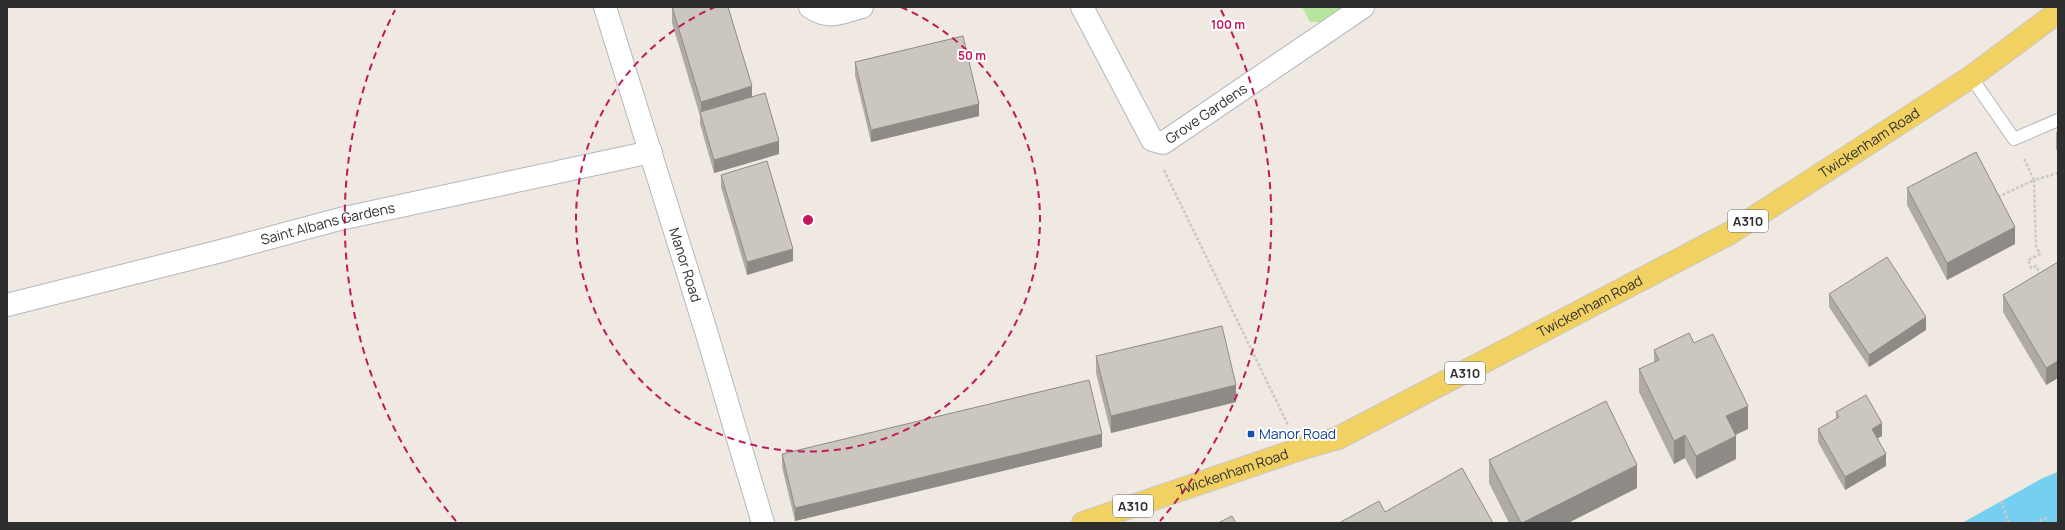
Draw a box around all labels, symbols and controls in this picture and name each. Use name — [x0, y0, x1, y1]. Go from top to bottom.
text: 100 m — [1211, 16, 1245, 33]
text: 50 m — [958, 47, 986, 64]
street label: Grove Gardens — [1161, 79, 1251, 148]
street label: Twickenham Road — [1815, 103, 1923, 182]
street label: Saint Albans Gardens — [258, 197, 397, 249]
road number: A310 — [1728, 210, 1768, 232]
centre of rings — [801, 213, 815, 227]
street label: Manor Road — [665, 225, 706, 304]
street label: Twickenham Road — [1534, 270, 1646, 341]
road number: A310 — [1445, 362, 1485, 384]
place label: Manor Road — [1259, 424, 1336, 443]
marker: Manor Road — [1246, 429, 1256, 439]
street label: Twickenham Road — [1174, 444, 1291, 499]
road number: A310 — [1113, 495, 1153, 517]

